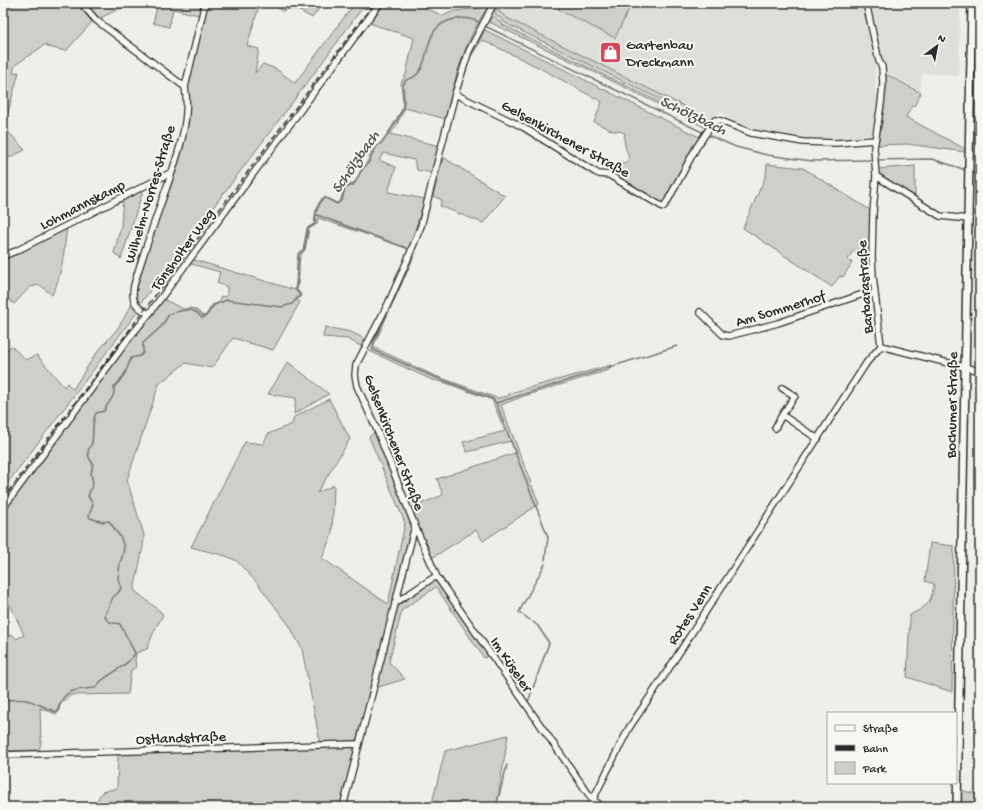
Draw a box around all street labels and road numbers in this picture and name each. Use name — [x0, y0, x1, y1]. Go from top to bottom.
street label: Gelsenkirchener Straße — [498, 97, 633, 183]
street label: Wilhelm-Norres-Straße — [121, 123, 181, 266]
street label: Lohmannskamp — [37, 176, 129, 235]
street label: Tönsholter Weg — [147, 206, 219, 296]
street label: Barbarastraße — [854, 239, 878, 335]
street label: Am Sommerhof — [734, 287, 829, 332]
street label: Bochumer Straße — [943, 351, 963, 459]
street label: Gelsenkirchener Straße — [359, 372, 427, 514]
street label: Rotes Venn — [664, 581, 717, 649]
street label: Im Küseler — [485, 634, 536, 698]
street label: Ostlandstraße — [136, 728, 227, 750]

